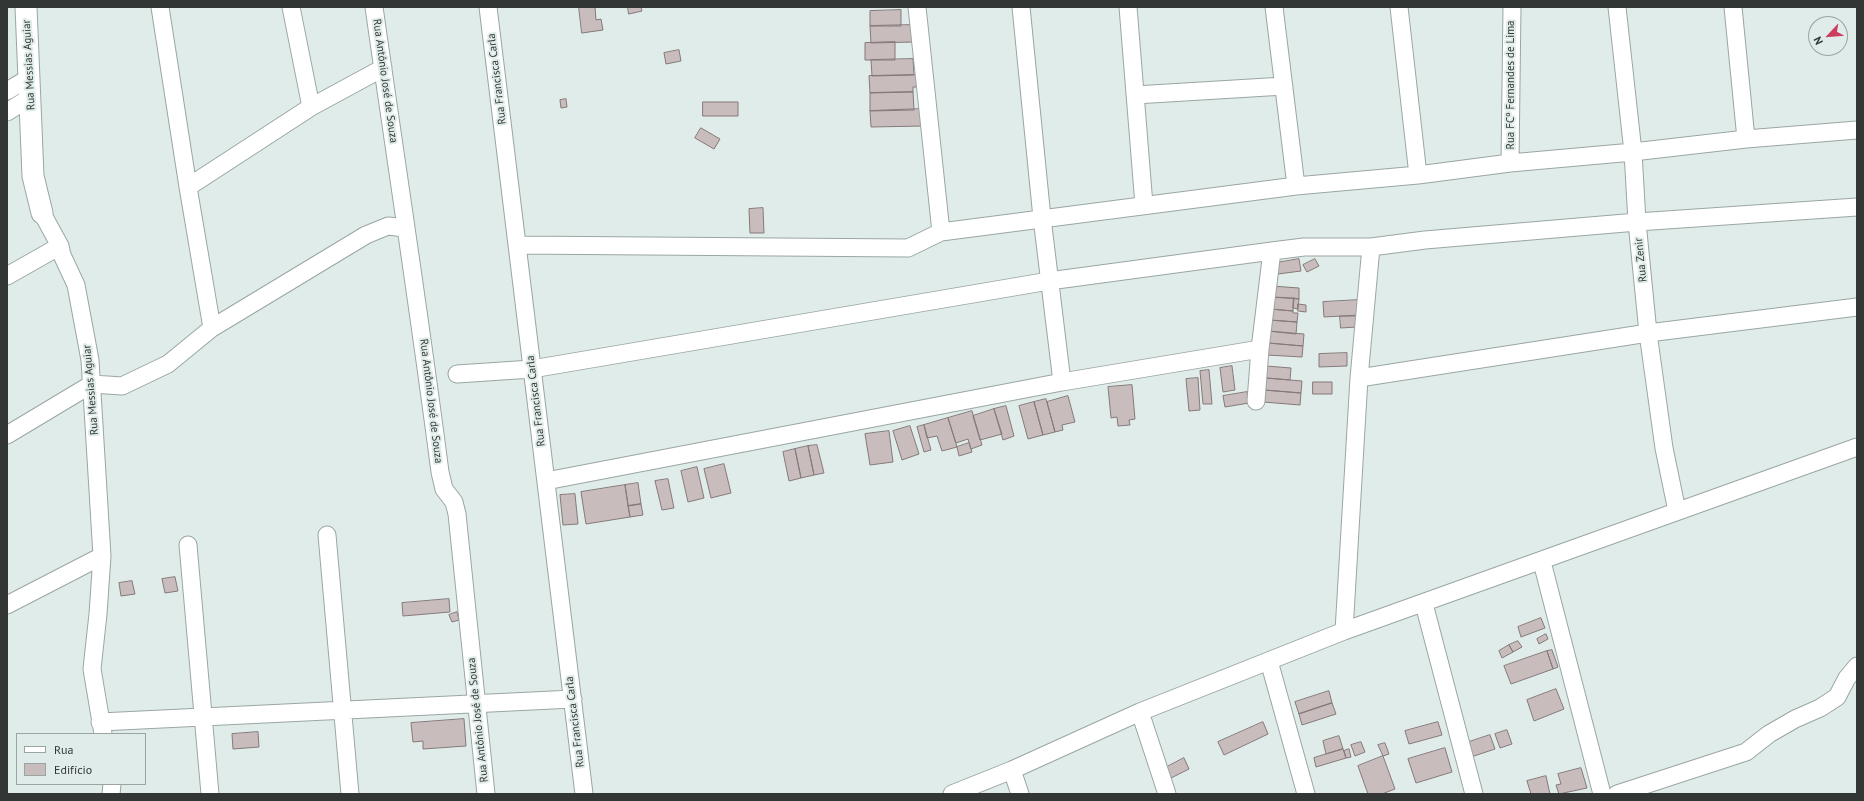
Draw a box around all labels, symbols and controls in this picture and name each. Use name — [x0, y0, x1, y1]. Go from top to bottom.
north arrow — [1808, 16, 1848, 56]
street label: Rua Antônio José de Souza — [370, 18, 400, 144]
street label: Rua Messias Aguiar — [20, 19, 38, 111]
street label: Rua FCº Fernandes de Lima — [1504, 20, 1518, 150]
street label: Rua Francisca Carla — [485, 33, 509, 125]
text: N — [1810, 35, 1826, 47]
street label: Rua Zenir — [1632, 237, 1650, 283]
street label: Rua Antônio José de Souza — [417, 338, 445, 464]
street label: Rua Messias Aguiar — [80, 344, 102, 436]
street label: Rua Francisca Carla — [524, 355, 548, 447]
street label: Rua Antônio José de Souza — [465, 657, 491, 783]
street label: Rua Francisca Carla — [563, 676, 587, 768]
legend — [16, 733, 146, 785]
text: Rua — [54, 742, 73, 757]
text: Edifício — [54, 762, 92, 777]

